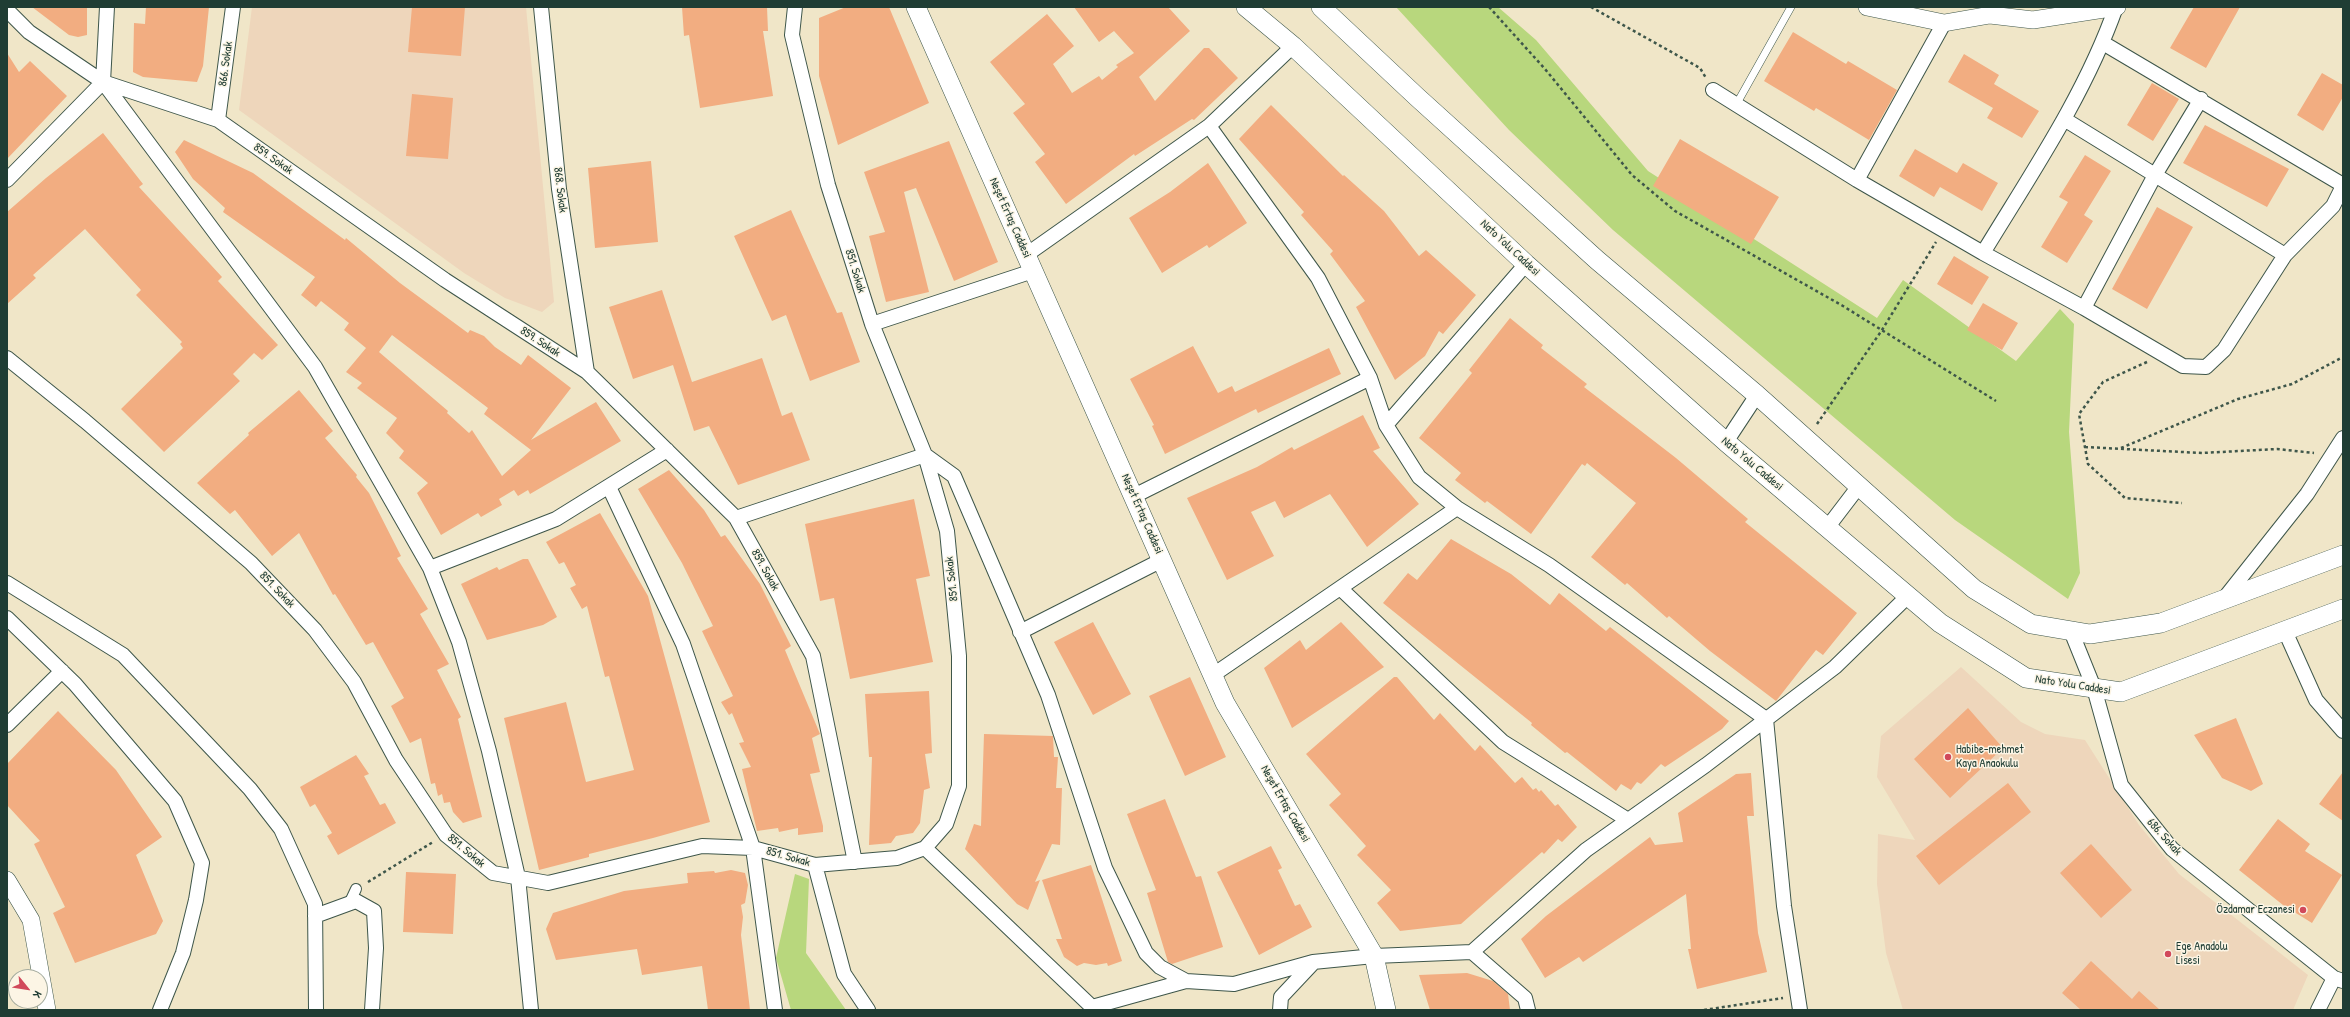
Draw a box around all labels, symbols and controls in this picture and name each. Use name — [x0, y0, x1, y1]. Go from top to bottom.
street label: 866. Sokak — [216, 41, 236, 87]
street label: 859. Sokak — [250, 140, 296, 178]
street label: 868. Sokak — [550, 167, 570, 213]
street label: Neşet Ertaş Caddesi — [986, 176, 1034, 260]
street label: Nato Yolu Caddesi — [1477, 217, 1543, 279]
street label: 851. Sokak — [842, 247, 868, 295]
street label: 859. Sokak — [517, 324, 563, 360]
street label: Nato Yolu Caddesi — [1718, 434, 1786, 494]
street label: Neşet Ertaş Caddesi — [1118, 472, 1166, 556]
street label: 859. Sokak — [748, 547, 782, 593]
street label: 851. Sokak — [942, 556, 962, 602]
street label: 851. Sokak — [256, 569, 298, 611]
street label: Nato Yolu Caddesi — [2034, 672, 2112, 698]
place label: Habibe-mehmet Kaya Anaokulu — [1956, 743, 2024, 771]
marker: Habibe-mehmet Kaya Anaokulu — [1943, 752, 1953, 762]
street label: Neşet Ertaş Caddesi — [1257, 763, 1313, 845]
street label: 686. Sokak — [2144, 815, 2184, 859]
street label: 851. Sokak — [444, 831, 488, 871]
street label: 851. Sokak — [764, 844, 812, 870]
place label: Özdamar Eczanesi — [2216, 903, 2295, 917]
marker: Özdamar Eczanesi — [2298, 905, 2308, 915]
place label: Ege Anadolu Lisesi — [2176, 940, 2228, 968]
marker: Ege Anadolu Lisesi — [2163, 949, 2173, 959]
north arrow — [8, 969, 48, 1009]
text: K — [30, 988, 45, 1000]

